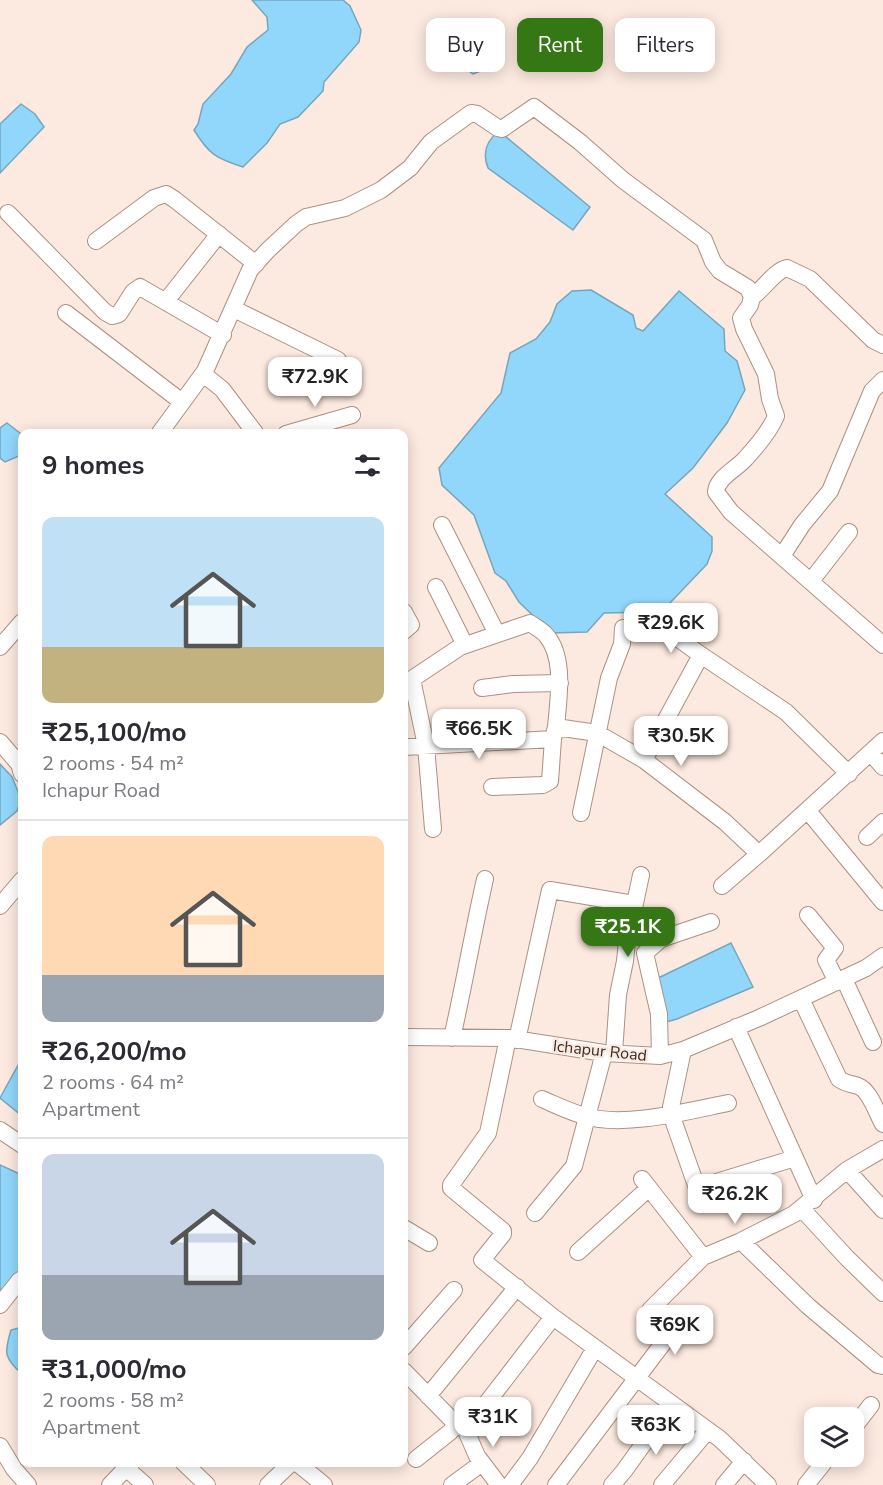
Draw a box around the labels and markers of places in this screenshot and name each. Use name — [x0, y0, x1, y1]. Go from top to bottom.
pin: ₹72.9K — [266, 357, 364, 408]
pin: ₹29.6K — [622, 603, 720, 654]
pin: ₹66.5K — [430, 709, 528, 760]
pin: ₹30.5K — [632, 716, 730, 767]
pin: ₹25.1K — [579, 907, 677, 958]
pin: ₹26.2K — [686, 1174, 784, 1225]
pin: ₹69K — [639, 1305, 711, 1356]
pin: ₹31K — [457, 1397, 529, 1448]
pin: ₹63K — [620, 1405, 692, 1456]

